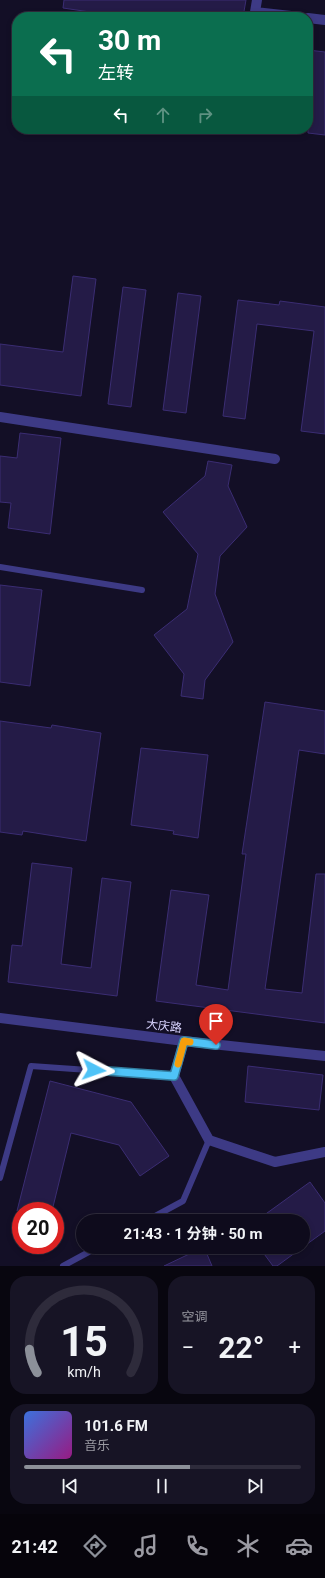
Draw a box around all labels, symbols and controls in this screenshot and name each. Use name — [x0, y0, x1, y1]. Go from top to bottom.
text: 30 m — [98, 24, 161, 57]
icon: left — [32, 28, 84, 80]
text: 左转 — [98, 62, 134, 83]
icon: left — [110, 104, 132, 126]
icon: ahead — [152, 104, 174, 126]
icon: right — [194, 104, 216, 126]
pin — [199, 1004, 233, 1045]
icon: arrive — [205, 1010, 227, 1032]
street label: 大庆路 — [145, 1017, 183, 1035]
position arrow — [73, 1049, 115, 1091]
speed limit sign: 20 — [12, 1202, 64, 1254]
text: 21:43 · 1 分钟 · 50 m — [124, 1225, 262, 1243]
text: 空调 — [182, 1309, 208, 1324]
text: 15 — [60, 1317, 108, 1366]
text: 22° — [218, 1330, 264, 1365]
text: − — [182, 1335, 194, 1360]
text: + — [289, 1335, 301, 1360]
text: km/h — [67, 1364, 101, 1380]
text: 101.6 FM — [84, 1417, 148, 1435]
text: 音乐 — [84, 1438, 110, 1453]
icon: previous — [59, 1475, 81, 1497]
icon: pause — [151, 1475, 173, 1497]
icon: next — [244, 1475, 266, 1497]
icon: directions — [81, 1532, 109, 1560]
icon: music — [132, 1532, 160, 1560]
icon: phone — [183, 1532, 211, 1560]
icon: climate — [234, 1532, 262, 1560]
icon: car — [285, 1532, 313, 1560]
text: 21:42 — [12, 1536, 58, 1557]

